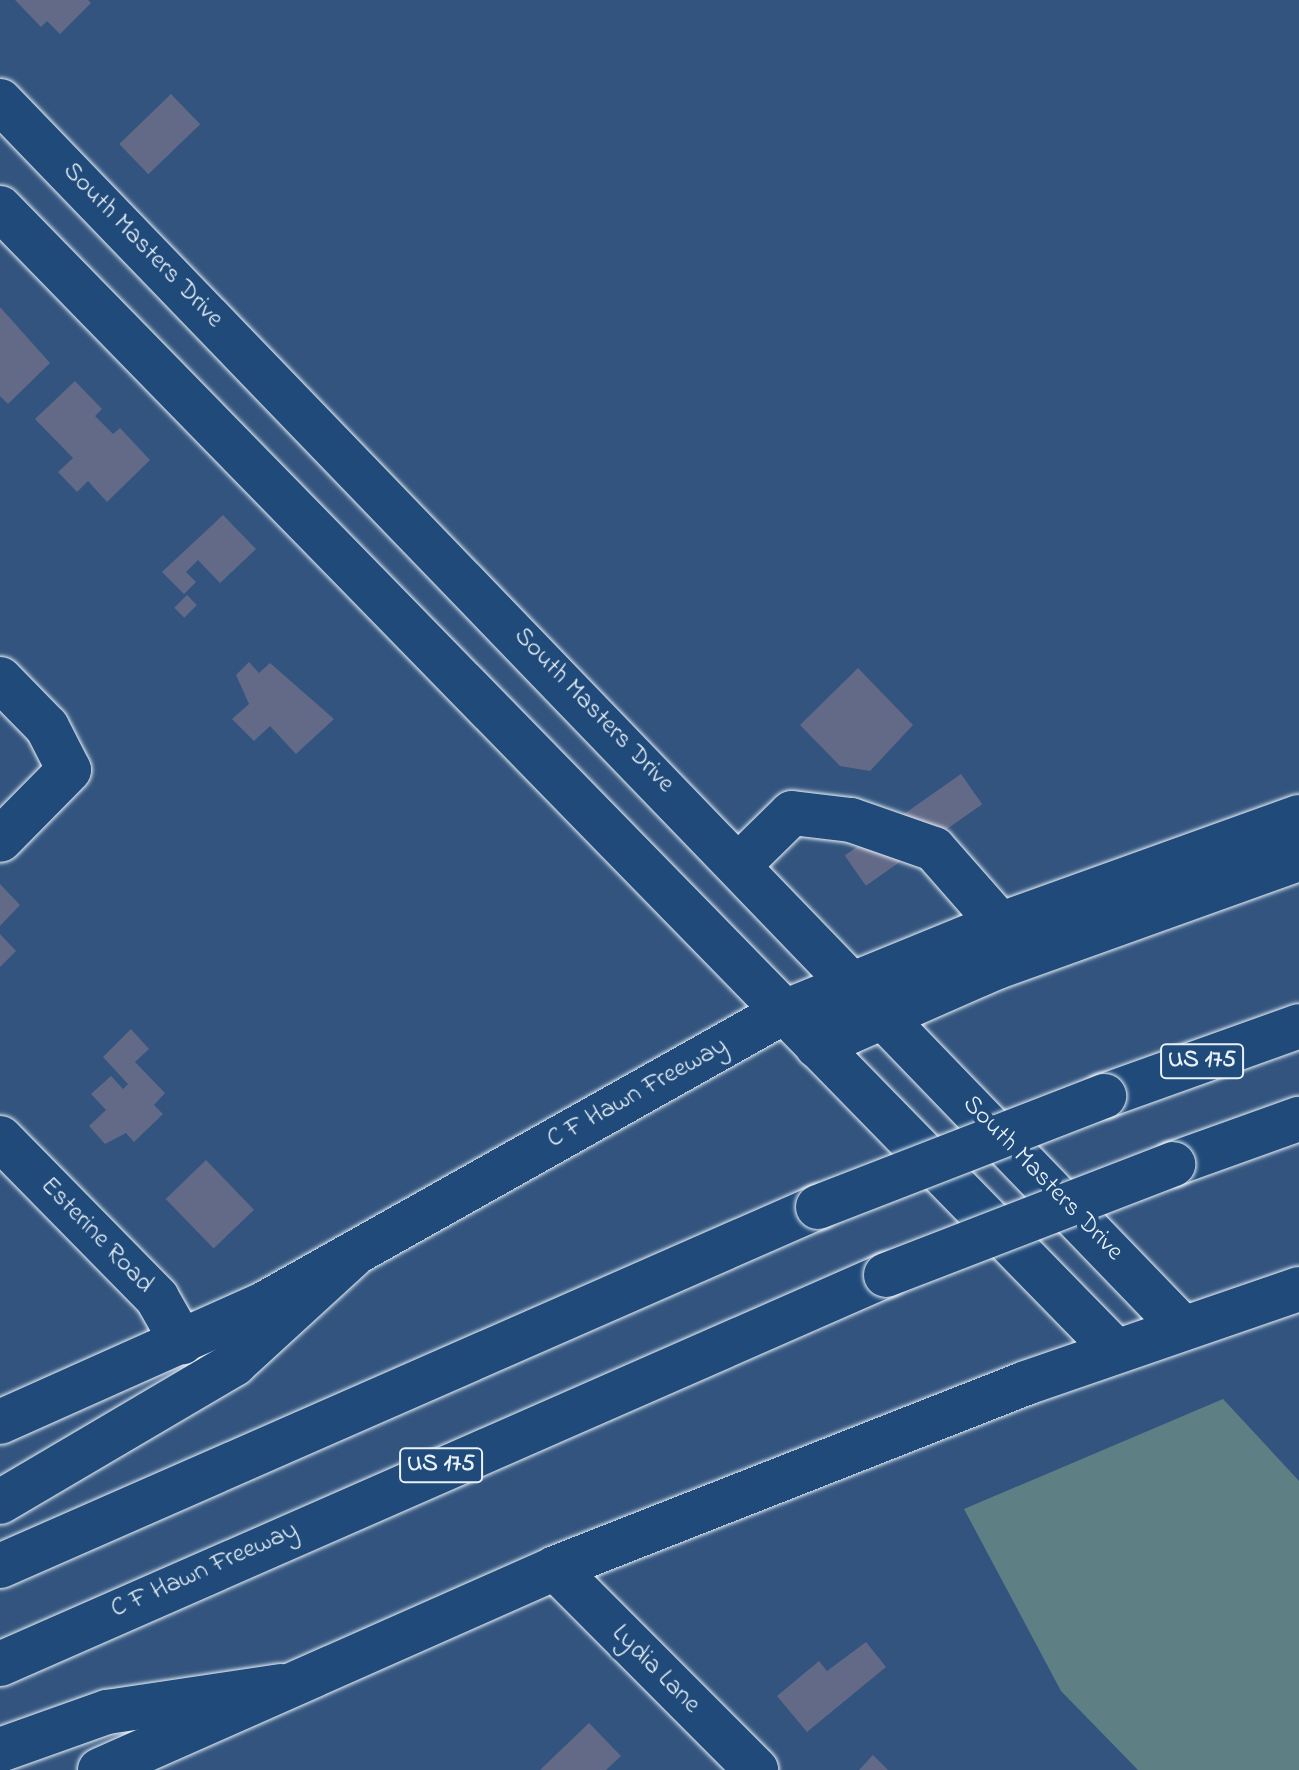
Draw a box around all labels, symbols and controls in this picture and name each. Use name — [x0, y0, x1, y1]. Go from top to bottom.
street label: South Masters Drive — [55, 157, 229, 335]
street label: South Masters Drive — [506, 622, 680, 800]
street label: C F Hawn Freeway — [542, 1032, 734, 1156]
road number: US 175 — [1160, 1041, 1244, 1081]
street label: South Masters Drive — [955, 1090, 1129, 1268]
street label: Esterine Road — [33, 1171, 159, 1301]
road number: US 175 — [399, 1445, 483, 1485]
street label: C F Hawn Freeway — [107, 1516, 303, 1626]
street label: Lydia Lane — [604, 1619, 706, 1721]

